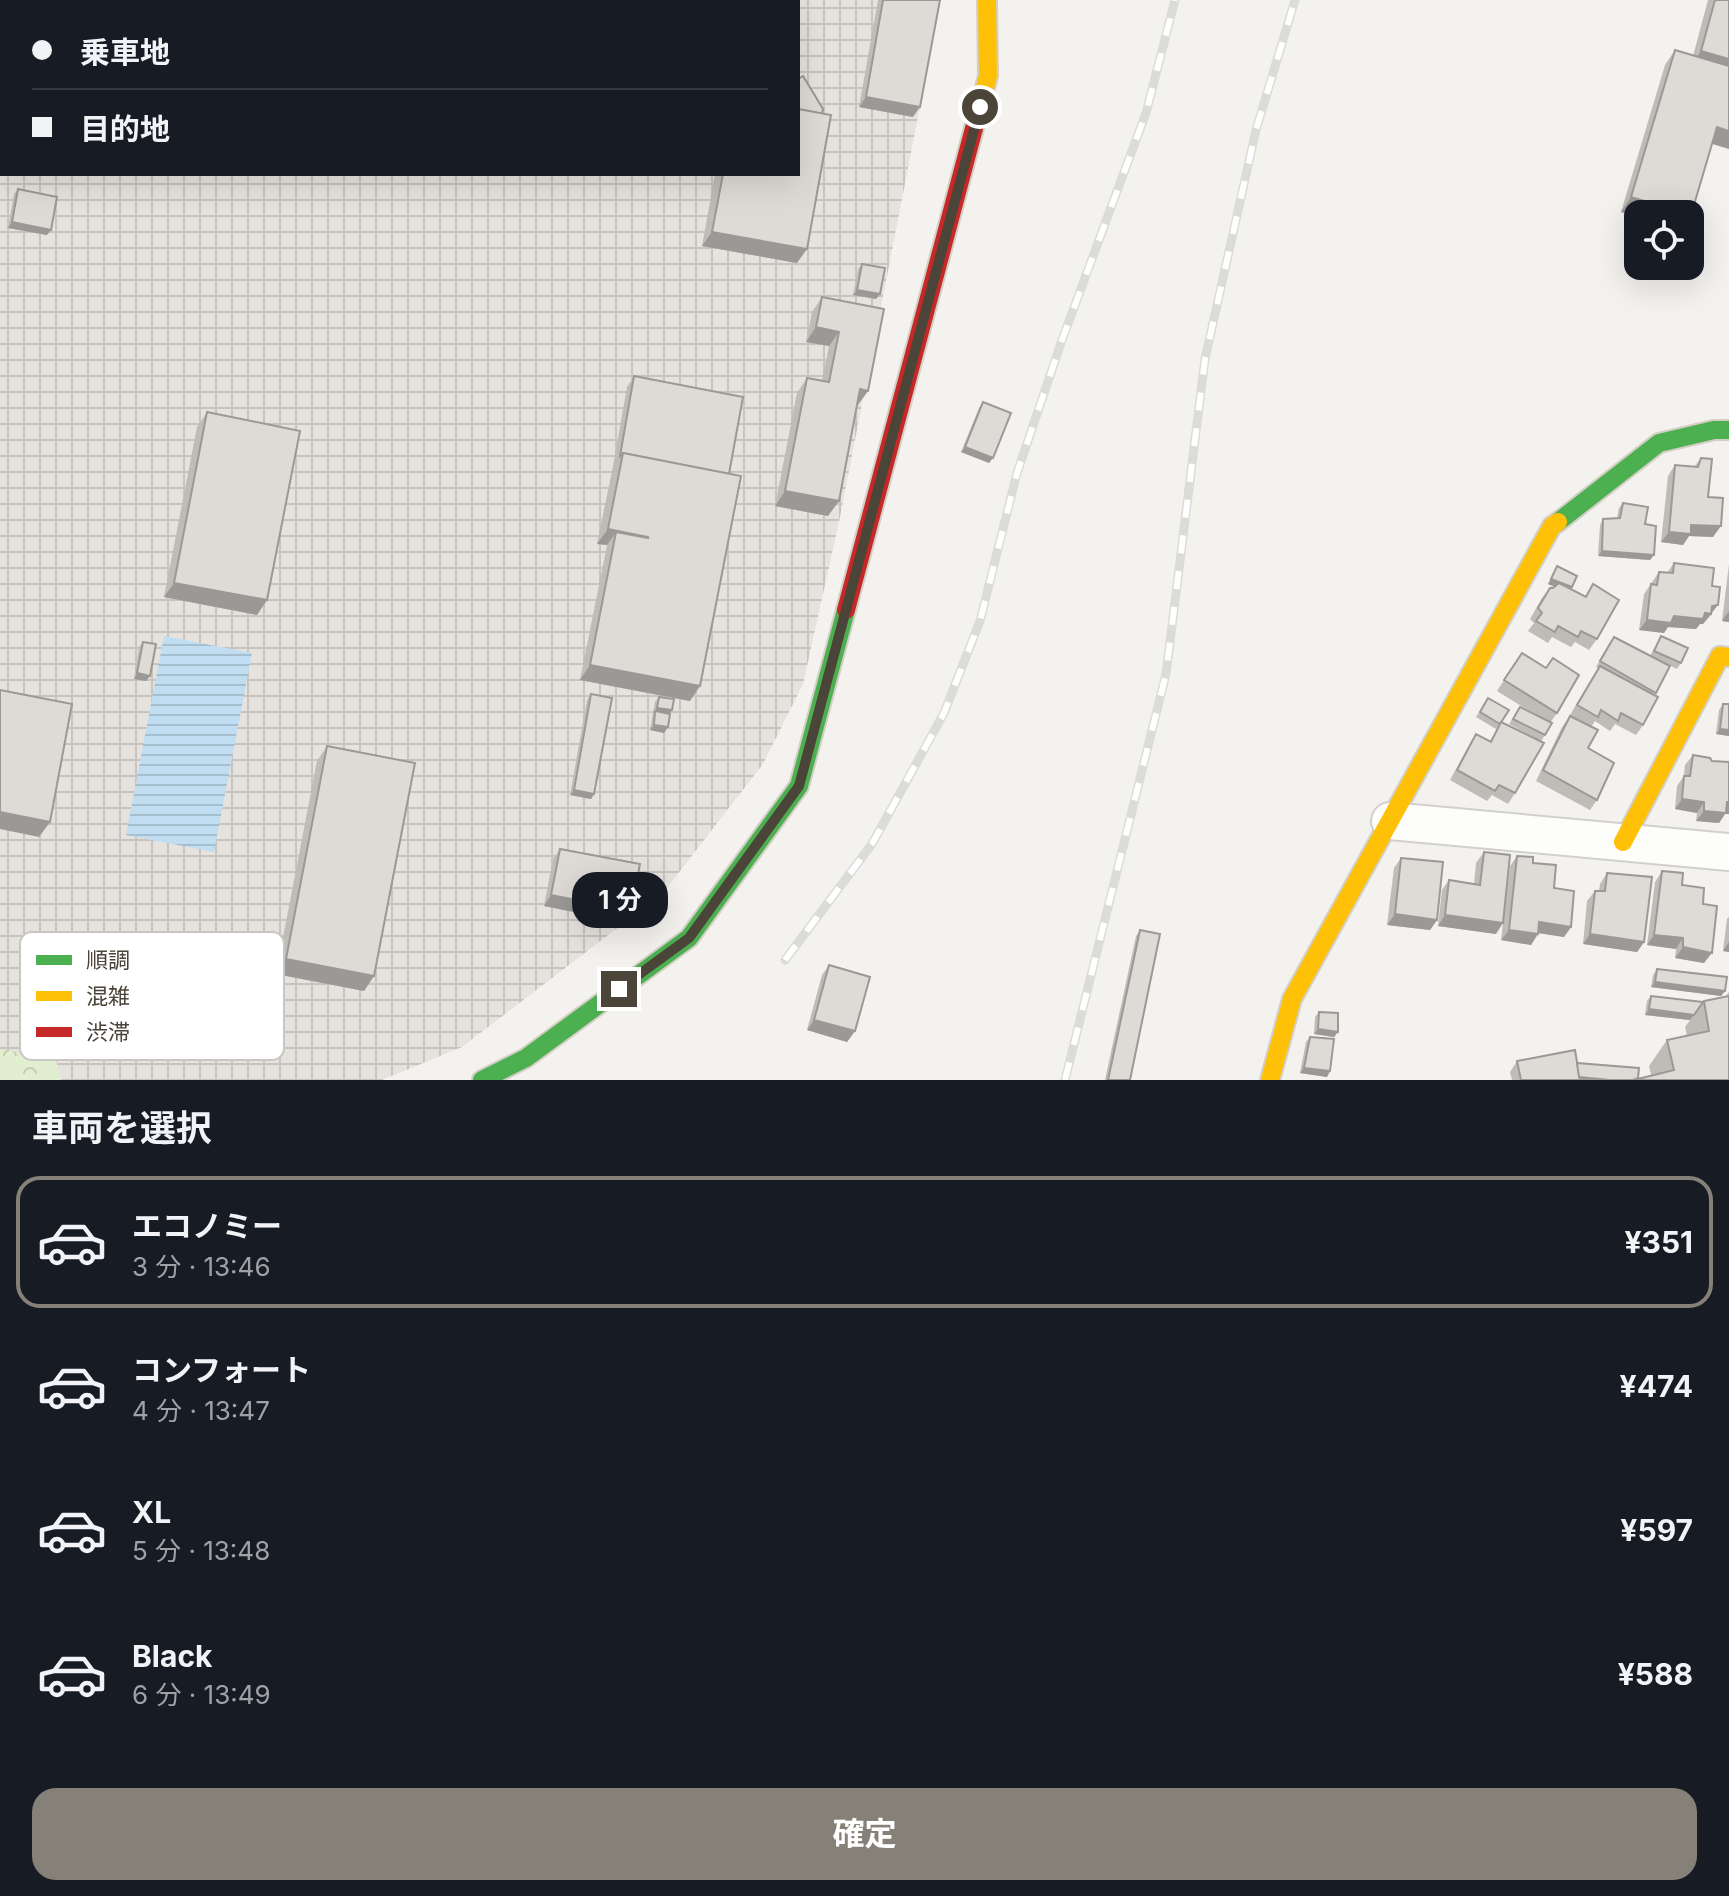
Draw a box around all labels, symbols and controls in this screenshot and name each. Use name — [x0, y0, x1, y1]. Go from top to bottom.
text: 乗車地 — [80, 34, 170, 70]
route start — [962, 89, 998, 125]
text: 目的地 — [80, 111, 170, 147]
map controls — [1624, 200, 1704, 280]
button: locate — [1624, 200, 1704, 280]
callout: 1 分 — [571, 873, 667, 929]
text: 1 分 — [598, 884, 642, 915]
legend — [20, 932, 284, 1060]
text: 順調 — [86, 947, 130, 973]
route end — [601, 971, 637, 1007]
text: 混雑 — [86, 983, 130, 1009]
text: 渋滞 — [86, 1019, 130, 1045]
text: 車両を選択 — [32, 1106, 212, 1150]
icon: car — [36, 1206, 108, 1278]
text: エコノミー — [132, 1208, 282, 1244]
text: ¥351 — [1624, 1224, 1693, 1260]
text: 3 分 · 13:46 — [132, 1251, 271, 1282]
icon: car — [36, 1350, 108, 1422]
text: コンフォート — [132, 1352, 311, 1388]
text: ¥474 — [1620, 1368, 1693, 1404]
text: 4 分 · 13:47 — [132, 1395, 270, 1426]
icon: car — [36, 1494, 108, 1566]
text: XL — [132, 1494, 171, 1530]
text: ¥597 — [1620, 1512, 1693, 1548]
text: 5 分 · 13:48 — [132, 1535, 270, 1566]
icon: car — [36, 1638, 108, 1710]
text: Black — [132, 1638, 212, 1674]
text: ¥588 — [1618, 1656, 1693, 1692]
text: 6 分 · 13:49 — [132, 1679, 271, 1710]
button: 確定 — [32, 1788, 1697, 1880]

